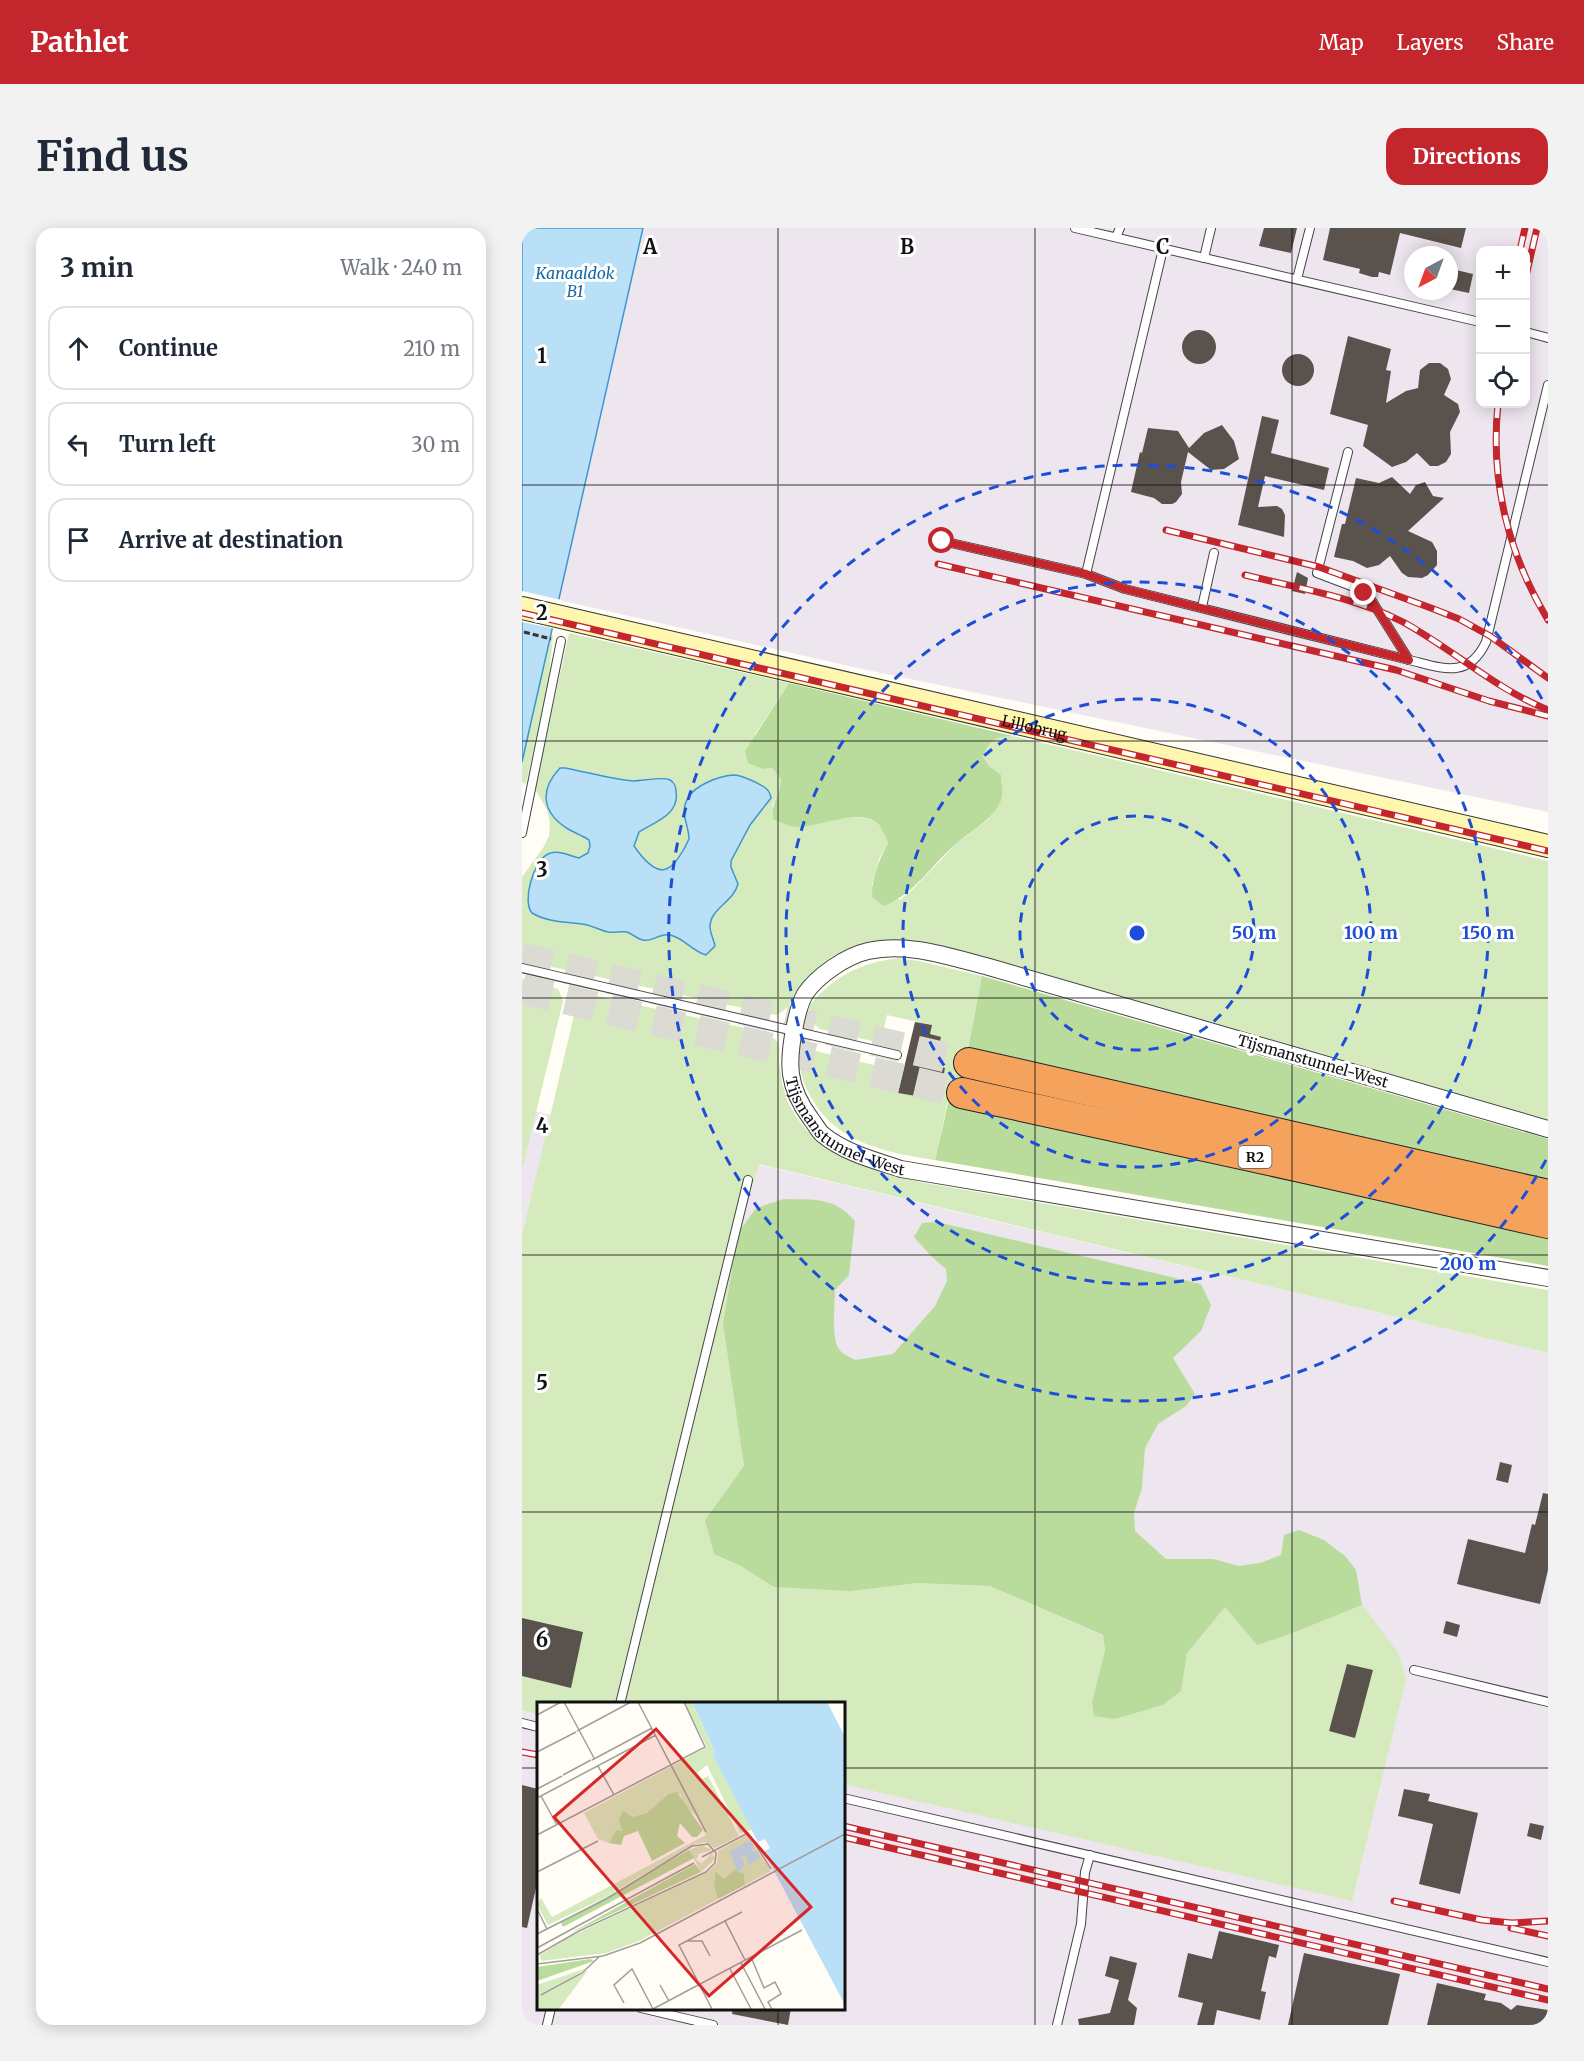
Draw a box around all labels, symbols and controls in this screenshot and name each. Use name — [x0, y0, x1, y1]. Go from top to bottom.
text: Pathlet — [30, 24, 129, 60]
text: Map — [1319, 29, 1364, 56]
text: Layers — [1397, 29, 1464, 56]
text: Share — [1497, 29, 1554, 56]
button: Directions — [1386, 128, 1548, 185]
text: Find us — [36, 130, 189, 182]
text: A — [642, 234, 658, 259]
text: B — [900, 234, 914, 259]
text: C — [1156, 234, 1170, 259]
north arrow — [1404, 246, 1458, 300]
map controls — [1476, 246, 1530, 408]
button: + — [1476, 246, 1530, 300]
text: 3 min — [60, 251, 134, 284]
text: Walk · 240 m — [341, 255, 462, 280]
water label: Kanaaldok B1 — [535, 263, 615, 301]
button: − — [1476, 300, 1530, 354]
icon: ahead — [62, 332, 95, 365]
text: Continue — [119, 334, 218, 362]
text: 210 m — [403, 336, 460, 361]
text: 1 — [537, 343, 547, 368]
button: locate — [1476, 354, 1530, 408]
icon: left — [62, 428, 95, 461]
text: Turn left — [119, 430, 216, 458]
text: 30 m — [411, 432, 460, 457]
icon: arrive — [62, 524, 95, 557]
text: Arrive at destination — [119, 526, 343, 554]
route start — [928, 527, 954, 553]
route end — [1350, 579, 1376, 605]
text: 2 — [536, 600, 548, 625]
street label: Lillobrug — [1000, 710, 1069, 744]
text: 3 — [536, 857, 548, 882]
text: 50 m — [1232, 921, 1276, 944]
text: 100 m — [1344, 921, 1398, 944]
text: 150 m — [1462, 921, 1514, 944]
centre of rings — [1127, 923, 1147, 943]
street label: Tijsmanstunnel-West — [1235, 1030, 1391, 1092]
street label: Tijsmanstunnel-West — [782, 1075, 906, 1179]
text: 4 — [536, 1113, 549, 1138]
road number: R2 — [1238, 1146, 1272, 1168]
text: 200 m — [1440, 1252, 1496, 1275]
text: 5 — [536, 1370, 548, 1395]
text: 6 — [536, 1627, 548, 1652]
inset map — [537, 1702, 844, 2010]

